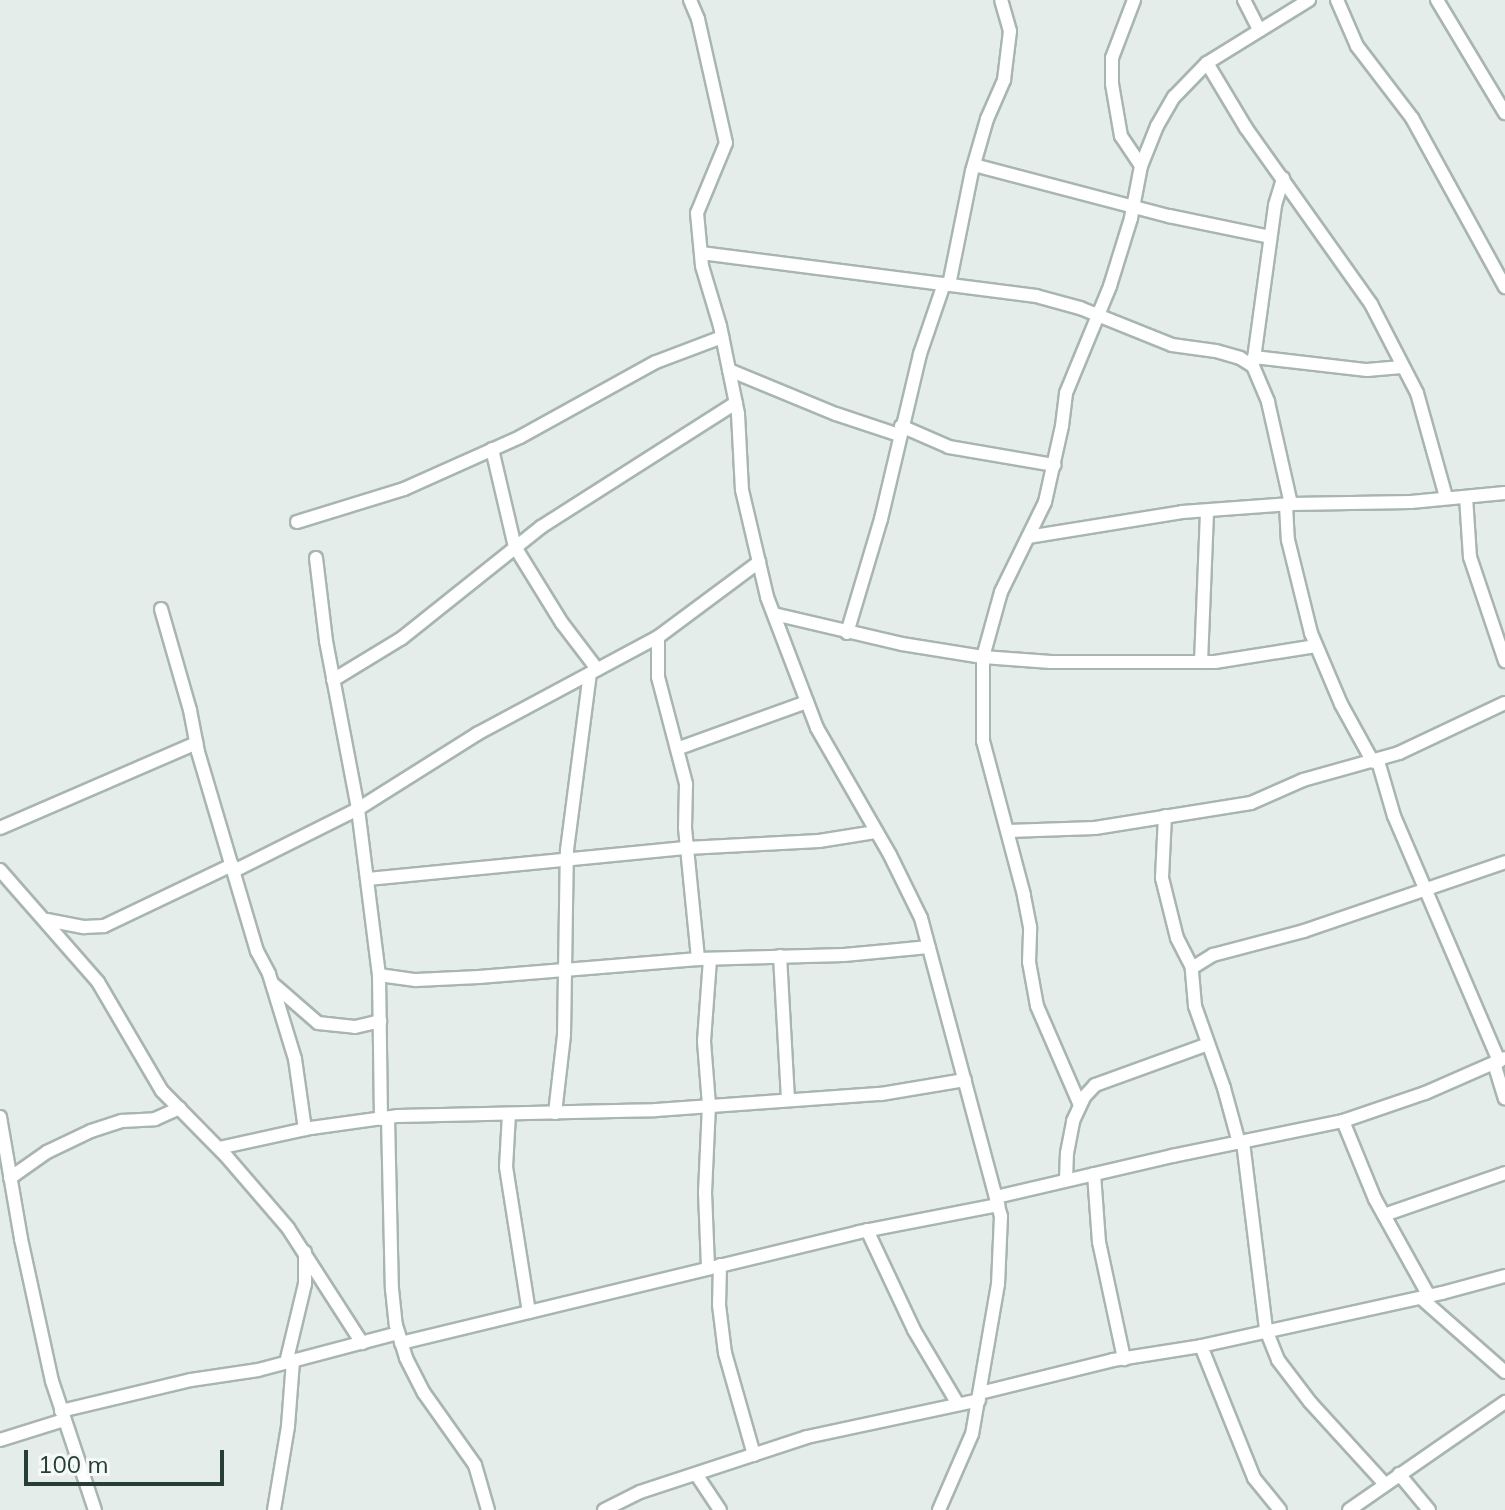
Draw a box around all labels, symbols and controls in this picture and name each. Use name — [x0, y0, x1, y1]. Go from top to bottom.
scale bar — [28, 1434, 228, 1484]
text: 100 m — [38, 1449, 109, 1479]

